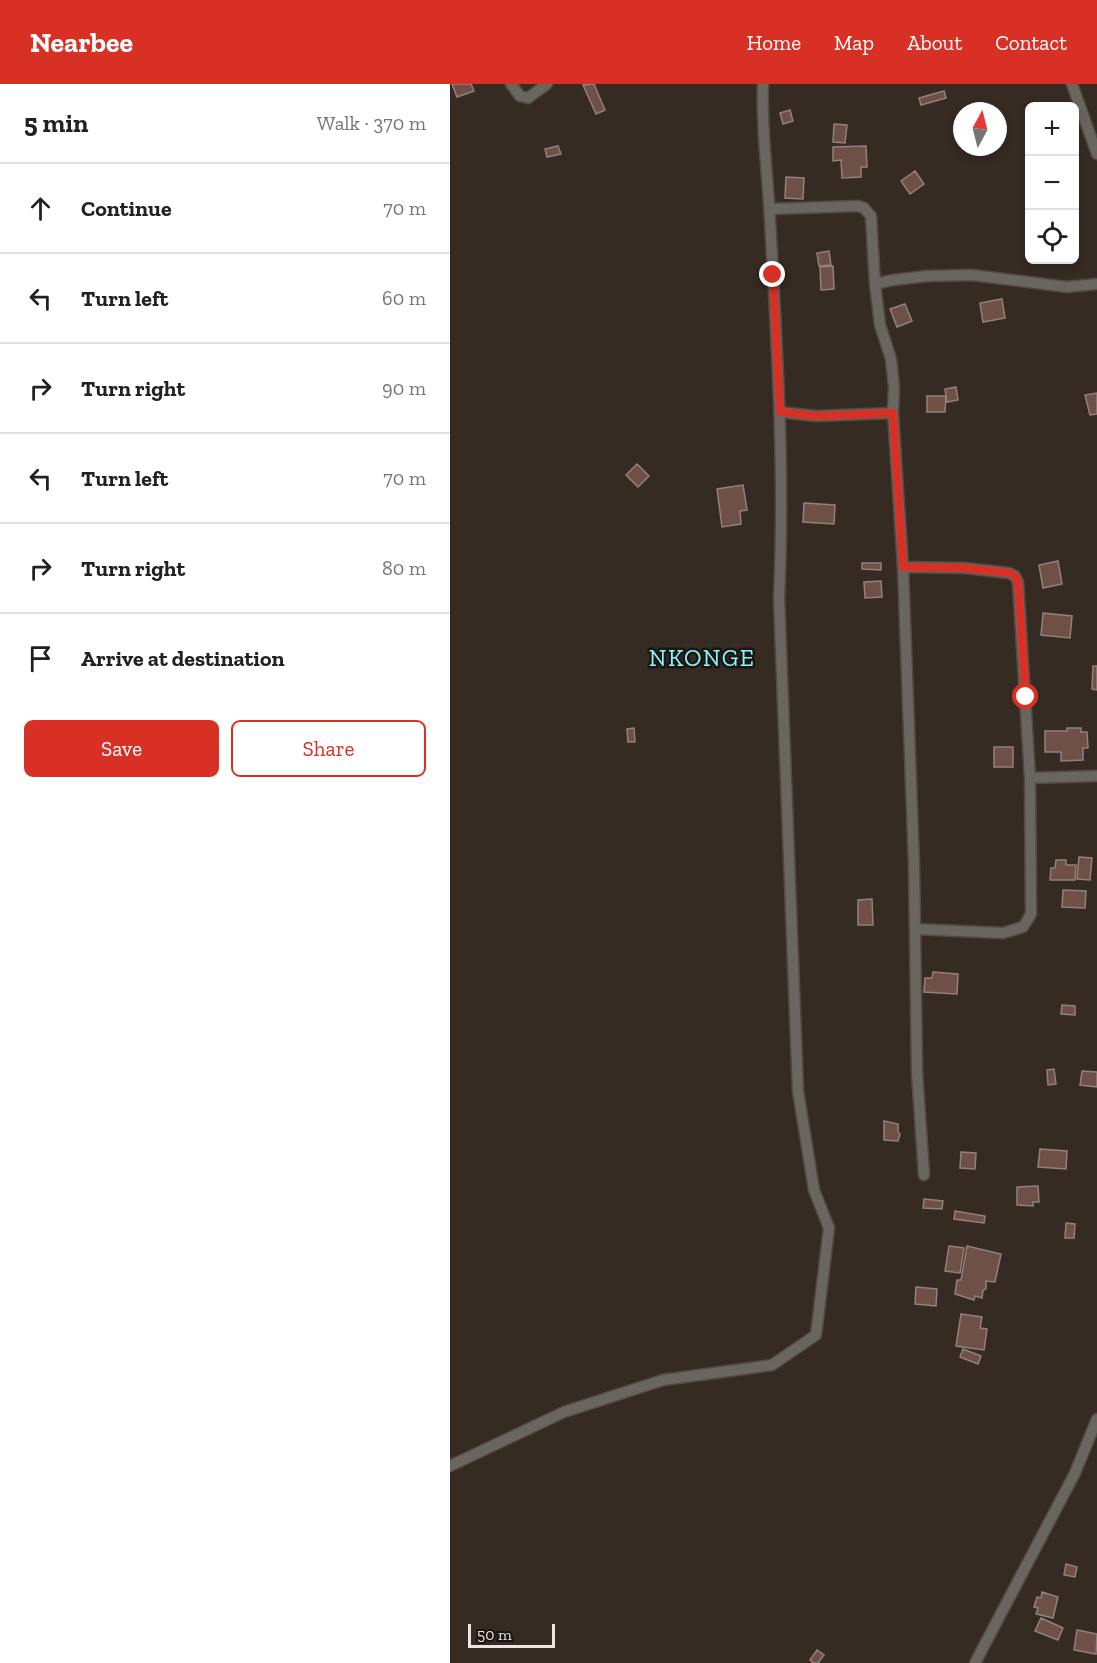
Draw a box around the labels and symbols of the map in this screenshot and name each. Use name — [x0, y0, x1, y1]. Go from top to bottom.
north arrow — [953, 102, 1007, 156]
route end — [759, 261, 785, 287]
district label: NKONGE — [649, 643, 755, 672]
route start — [1012, 683, 1038, 709]
scale bar — [468, 1621, 555, 1648]

